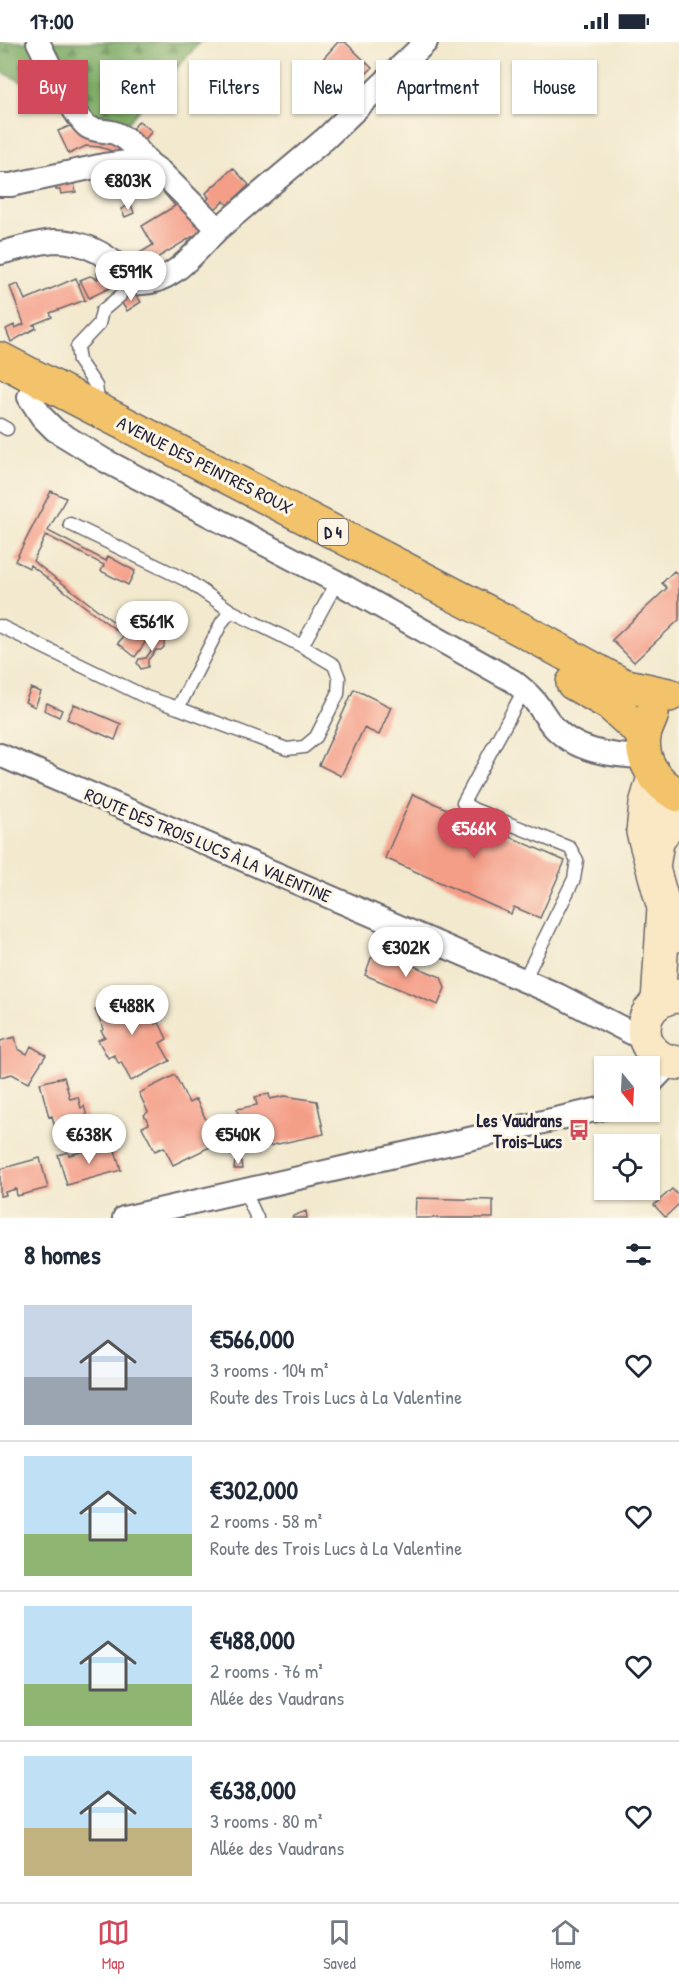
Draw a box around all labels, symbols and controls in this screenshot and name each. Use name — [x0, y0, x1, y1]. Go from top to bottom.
text: 17:00 — [30, 6, 74, 36]
chip: Buy — [18, 60, 88, 114]
chip: Rent — [100, 60, 177, 114]
chip: Filters — [189, 60, 280, 114]
chip: New — [292, 60, 364, 114]
chip: Apartment — [376, 60, 500, 114]
chip: House — [512, 60, 597, 114]
pin: €803K — [86, 160, 170, 211]
text: €803K — [105, 166, 151, 193]
pin: €591K — [89, 251, 173, 302]
text: €591K — [109, 257, 153, 284]
street label: AVENUE DES PEINTRES ROUX — [113, 410, 297, 520]
road number: D 4 — [318, 519, 348, 545]
pin: €561K — [110, 601, 194, 652]
text: €561K — [130, 607, 174, 634]
street label: ROUTE DES TROIS LUCS À LA VALENTINE — [81, 782, 335, 908]
pin: €566K — [432, 808, 516, 859]
text: €566K — [452, 814, 496, 841]
pin: €302K — [364, 927, 448, 978]
text: €302K — [382, 933, 430, 960]
pin: €488K — [90, 985, 174, 1036]
text: €488K — [110, 991, 154, 1018]
north arrow — [594, 1056, 660, 1122]
map controls — [594, 1056, 660, 1200]
place label: Les Vaudrans Trois-Lucs — [477, 1108, 562, 1154]
pin: €638K — [47, 1114, 131, 1165]
pin: €540K — [196, 1114, 280, 1165]
bus stop icon: Les Vaudrans Trois-Lucs — [567, 1118, 591, 1142]
text: €638K — [66, 1120, 112, 1147]
text: €540K — [216, 1120, 261, 1147]
button: locate — [594, 1134, 660, 1200]
text: 8 homes — [24, 1237, 101, 1272]
icon: filters — [622, 1238, 655, 1271]
text: €566,000 — [210, 1321, 294, 1356]
icon: home — [72, 1329, 144, 1401]
icon: heart — [622, 1349, 655, 1382]
text: 3 rooms · 104 m² — [210, 1356, 328, 1383]
text: Route des Trois Lucs à La Valentine — [210, 1383, 462, 1410]
text: €302,000 — [210, 1472, 298, 1507]
icon: home — [72, 1480, 144, 1552]
icon: heart — [622, 1500, 655, 1533]
text: 2 rooms · 58 m² — [210, 1507, 322, 1534]
text: Route des Trois Lucs à La Valentine — [210, 1534, 462, 1561]
text: €488,000 — [210, 1622, 295, 1657]
icon: home — [72, 1630, 144, 1702]
icon: heart — [622, 1650, 655, 1683]
text: 2 rooms · 76 m² — [210, 1657, 323, 1684]
text: Allée des Vaudrans — [210, 1684, 344, 1711]
text: €638,000 — [210, 1772, 296, 1807]
icon: home — [72, 1780, 144, 1852]
icon: heart — [622, 1800, 655, 1833]
text: 3 rooms · 80 m² — [210, 1807, 322, 1834]
text: Allée des Vaudrans — [210, 1834, 344, 1861]
tab: Map — [97, 1916, 130, 1974]
tab: Saved — [323, 1916, 356, 1974]
tab: Home — [549, 1916, 582, 1974]

